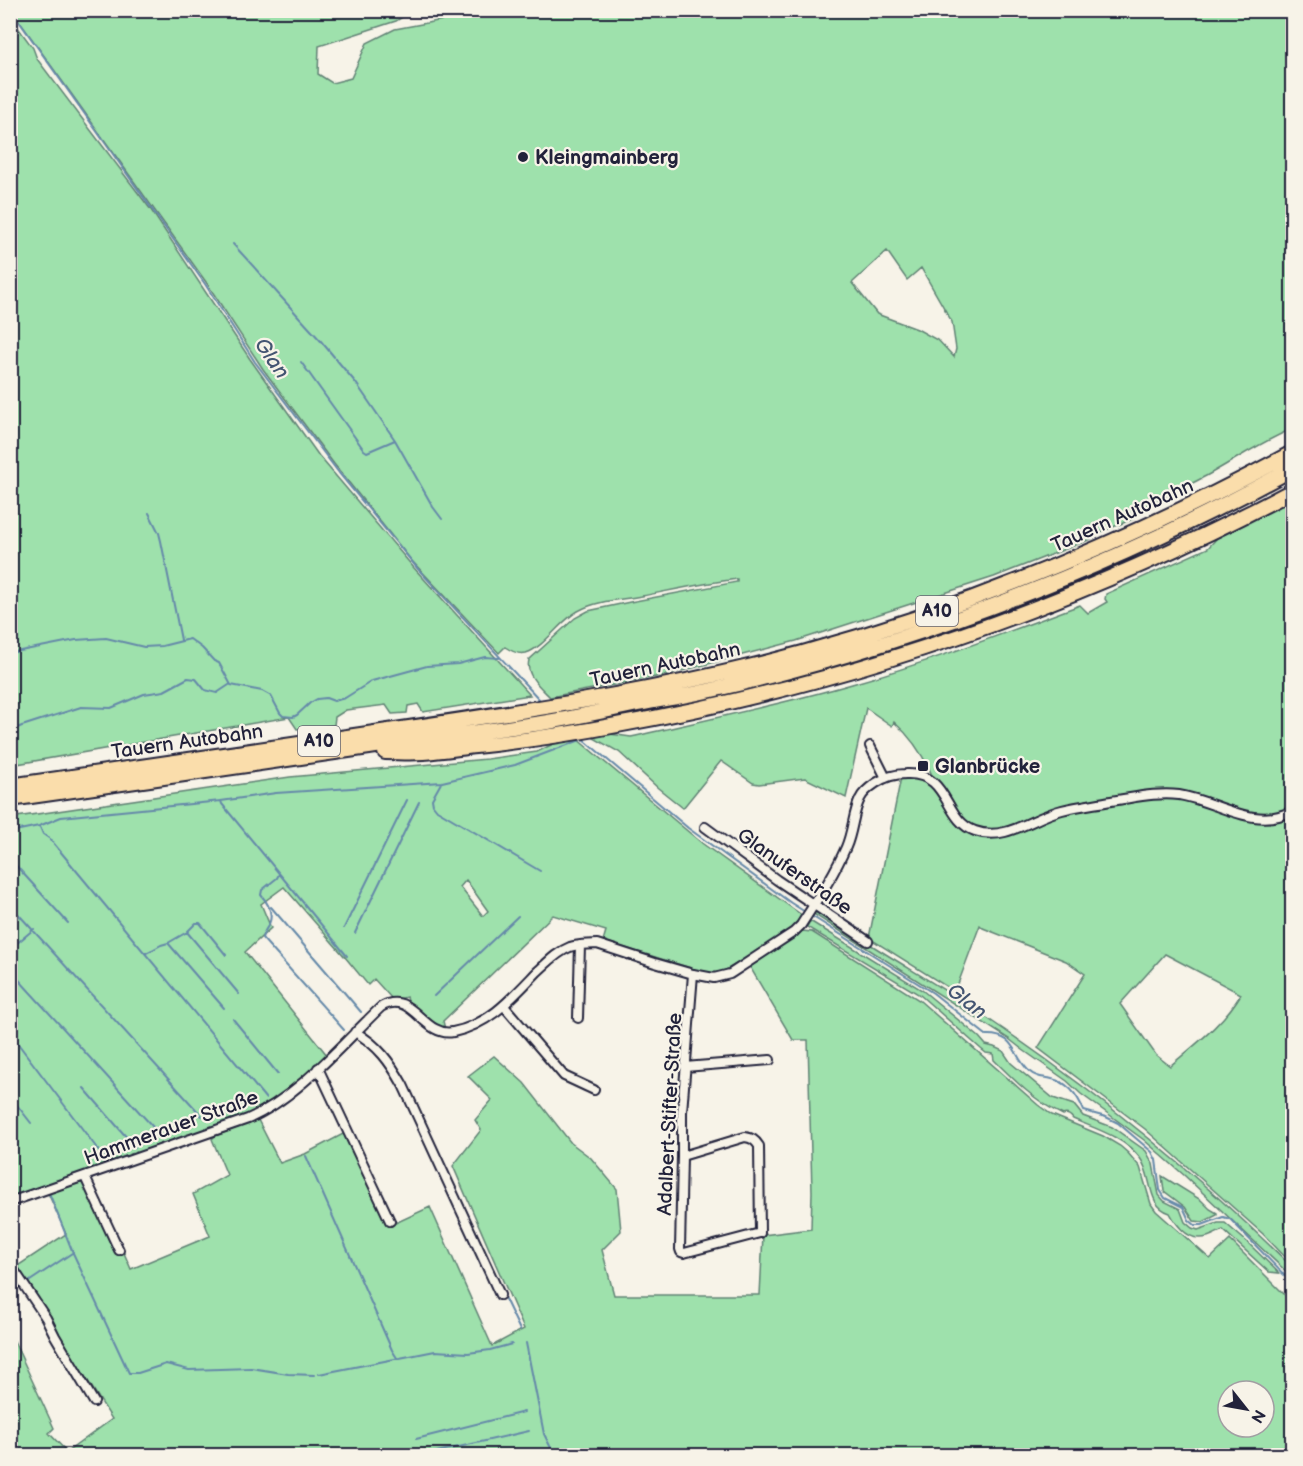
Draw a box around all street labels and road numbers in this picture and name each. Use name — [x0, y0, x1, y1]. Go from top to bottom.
street label: Tauern Autobahn — [1048, 474, 1197, 558]
road number: A10 — [916, 596, 958, 626]
street label: Tauern Autobahn — [588, 637, 743, 693]
street label: Tauern Autobahn — [110, 719, 265, 765]
road number: A10 — [298, 726, 340, 756]
street label: Glanuferstraße — [732, 823, 857, 920]
street label: Adalbert-Stifter-Straße — [653, 1012, 687, 1216]
street label: Hammerauer Straße — [81, 1085, 262, 1171]

